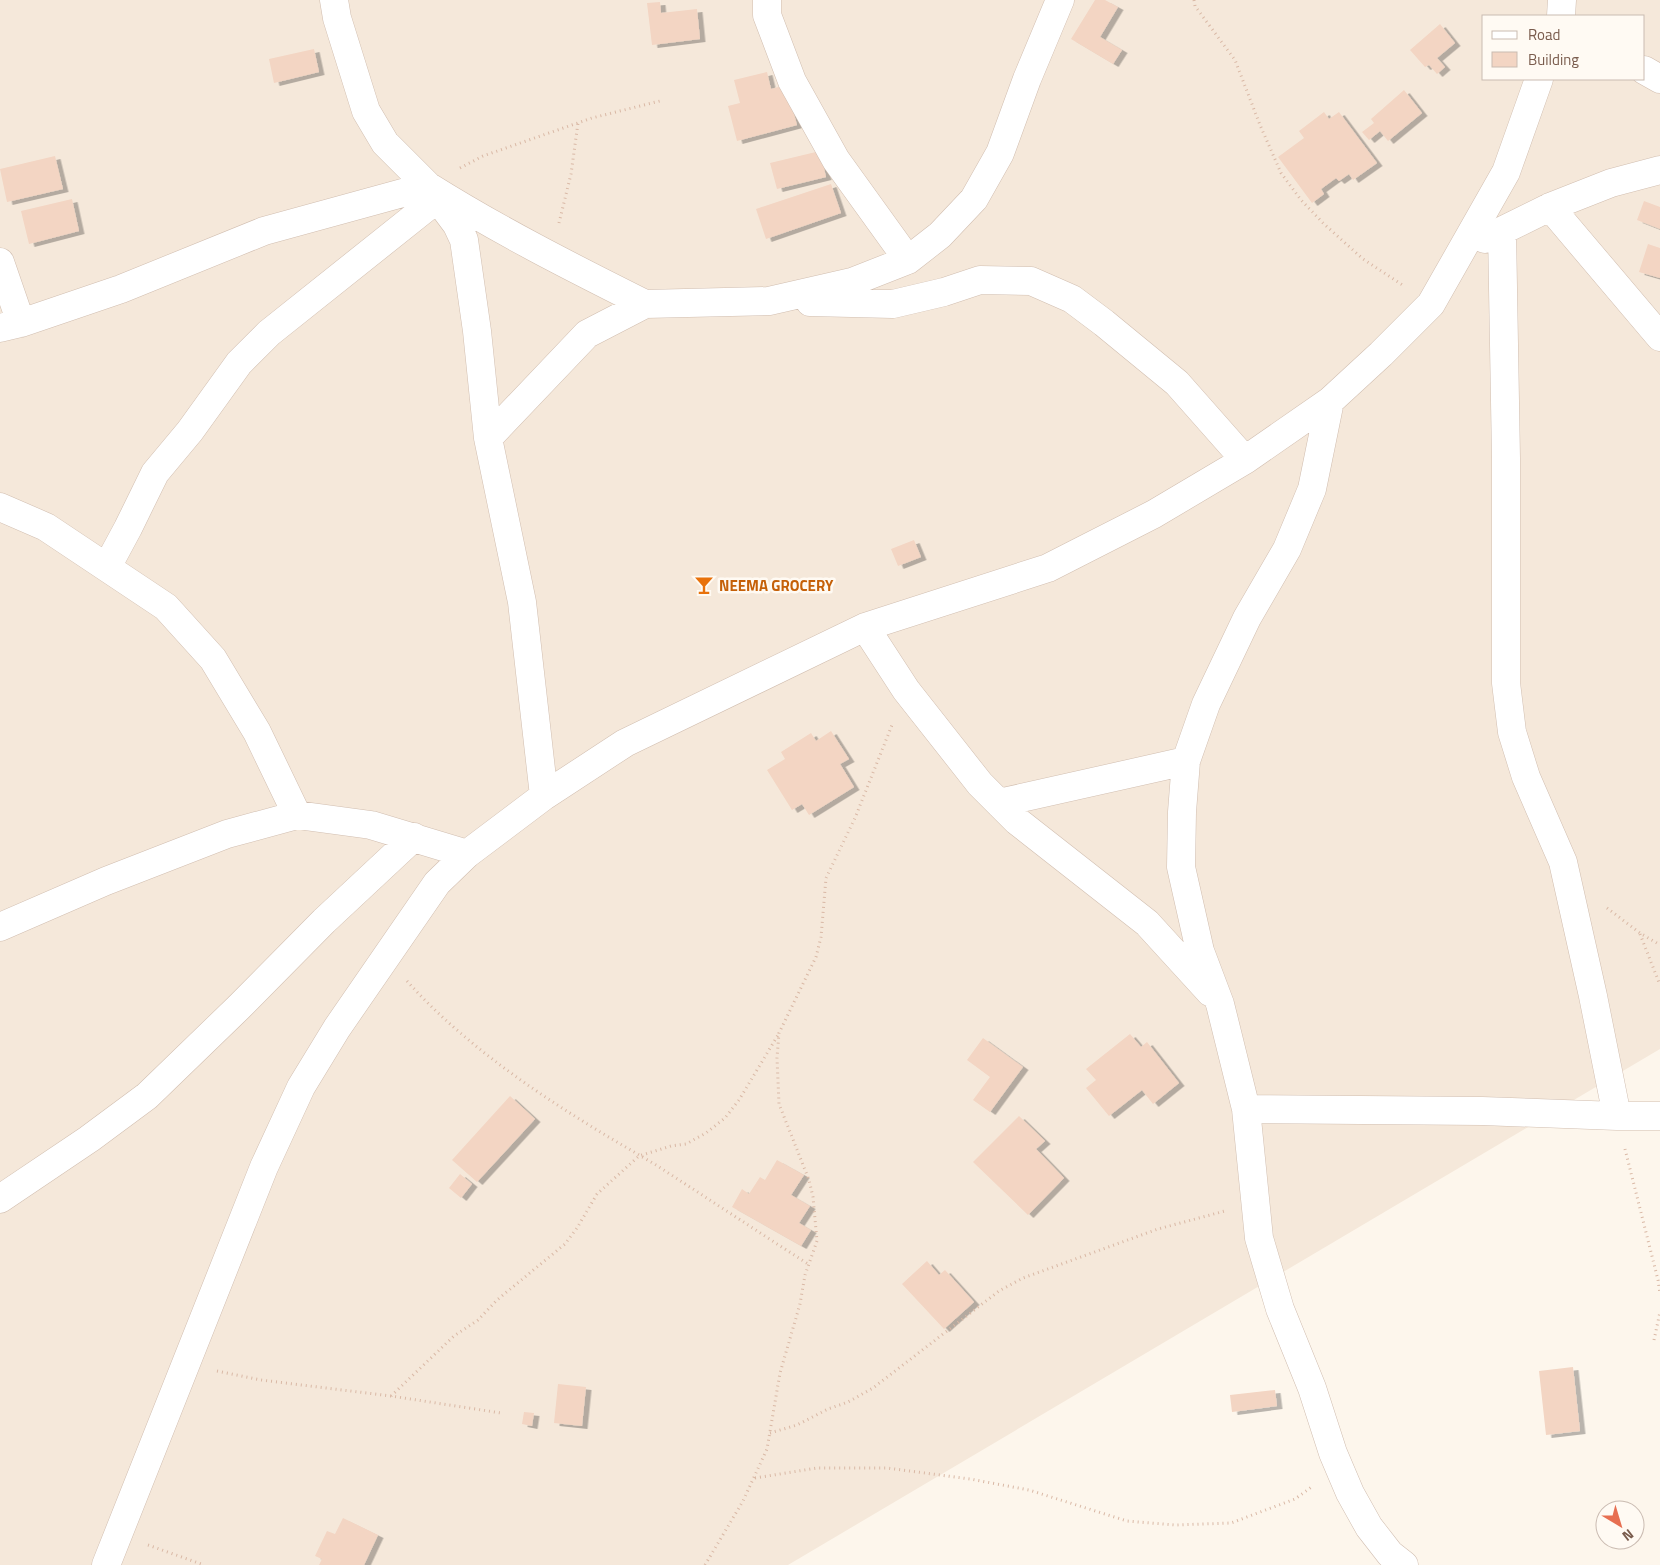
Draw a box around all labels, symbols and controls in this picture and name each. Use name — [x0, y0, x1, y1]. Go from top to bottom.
legend — [1482, 15, 1645, 80]
text: Road — [1528, 23, 1560, 46]
text: Building — [1528, 48, 1579, 71]
bar icon: NEEMA GROCERY — [693, 574, 715, 596]
place label: NEEMA GROCERY — [719, 574, 834, 597]
north arrow — [1595, 1500, 1645, 1550]
text: N — [1618, 1524, 1639, 1547]

